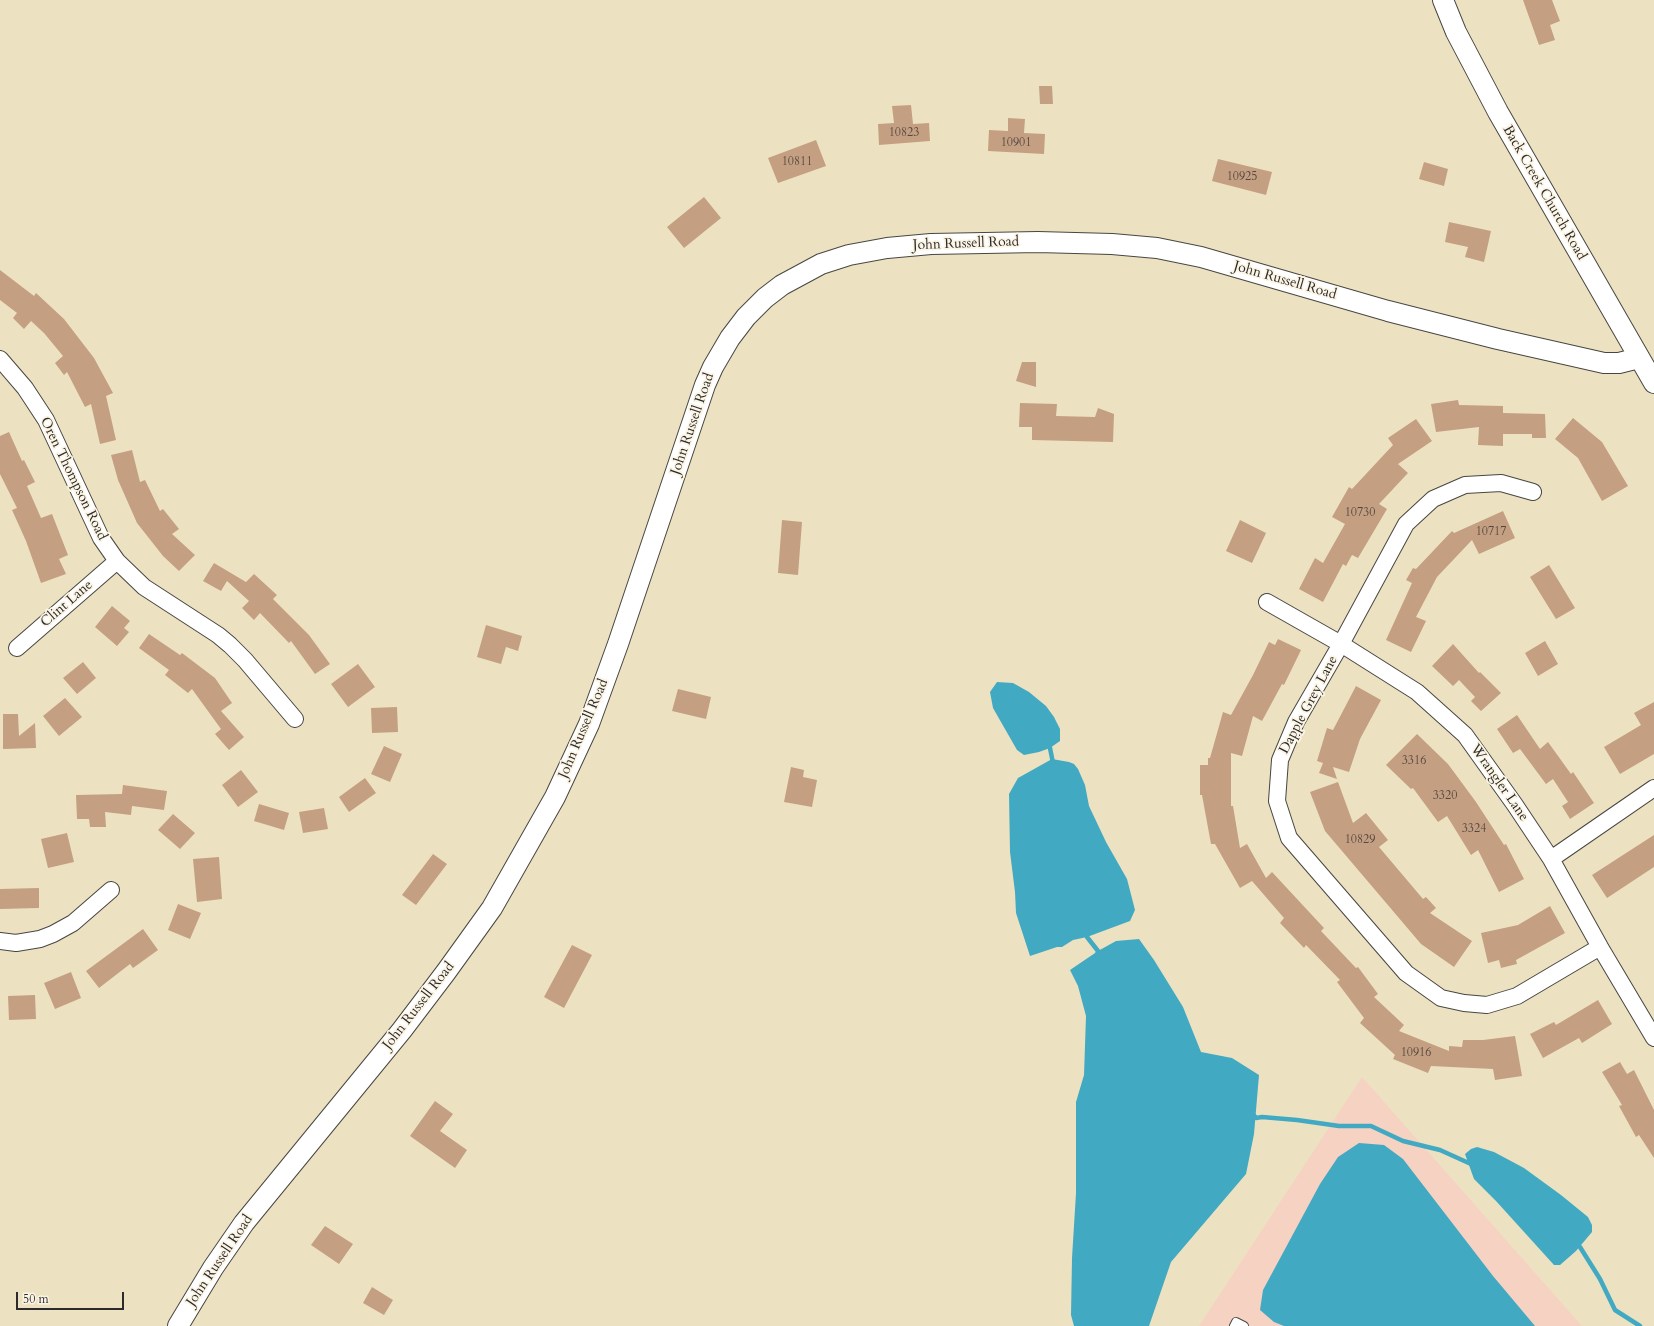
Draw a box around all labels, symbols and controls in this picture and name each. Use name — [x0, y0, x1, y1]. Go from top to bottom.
street label: Back Creek Church Road — [1499, 123, 1589, 263]
house number: 10823 — [889, 126, 919, 140]
house number: 10901 — [1001, 136, 1031, 150]
house number: 10811 — [782, 155, 812, 169]
house number: 10925 — [1227, 170, 1257, 184]
street label: John Russell Road — [913, 234, 1019, 254]
street label: John Russell Road — [1232, 258, 1338, 304]
street label: John Russell Road — [668, 371, 718, 477]
street label: Oren Thompson Road — [36, 415, 110, 543]
house number: 10730 — [1345, 506, 1375, 520]
house number: 10717 — [1476, 525, 1506, 539]
street label: Clint Lane — [38, 577, 96, 631]
street label: Dapple Grey Lane — [1276, 653, 1342, 757]
street label: John Russell Road — [555, 677, 613, 781]
street label: Wrangler Lane — [1466, 741, 1532, 825]
house number: 3316 — [1402, 754, 1426, 768]
house number: 3320 — [1433, 789, 1457, 803]
house number: 3324 — [1462, 822, 1486, 836]
house number: 10829 — [1345, 833, 1375, 847]
street label: John Russell Road — [380, 959, 458, 1053]
house number: 10916 — [1401, 1046, 1431, 1060]
street label: John Russell Road — [183, 1212, 257, 1310]
scale bar — [18, 1284, 126, 1310]
text: 50 m — [23, 1291, 49, 1307]

